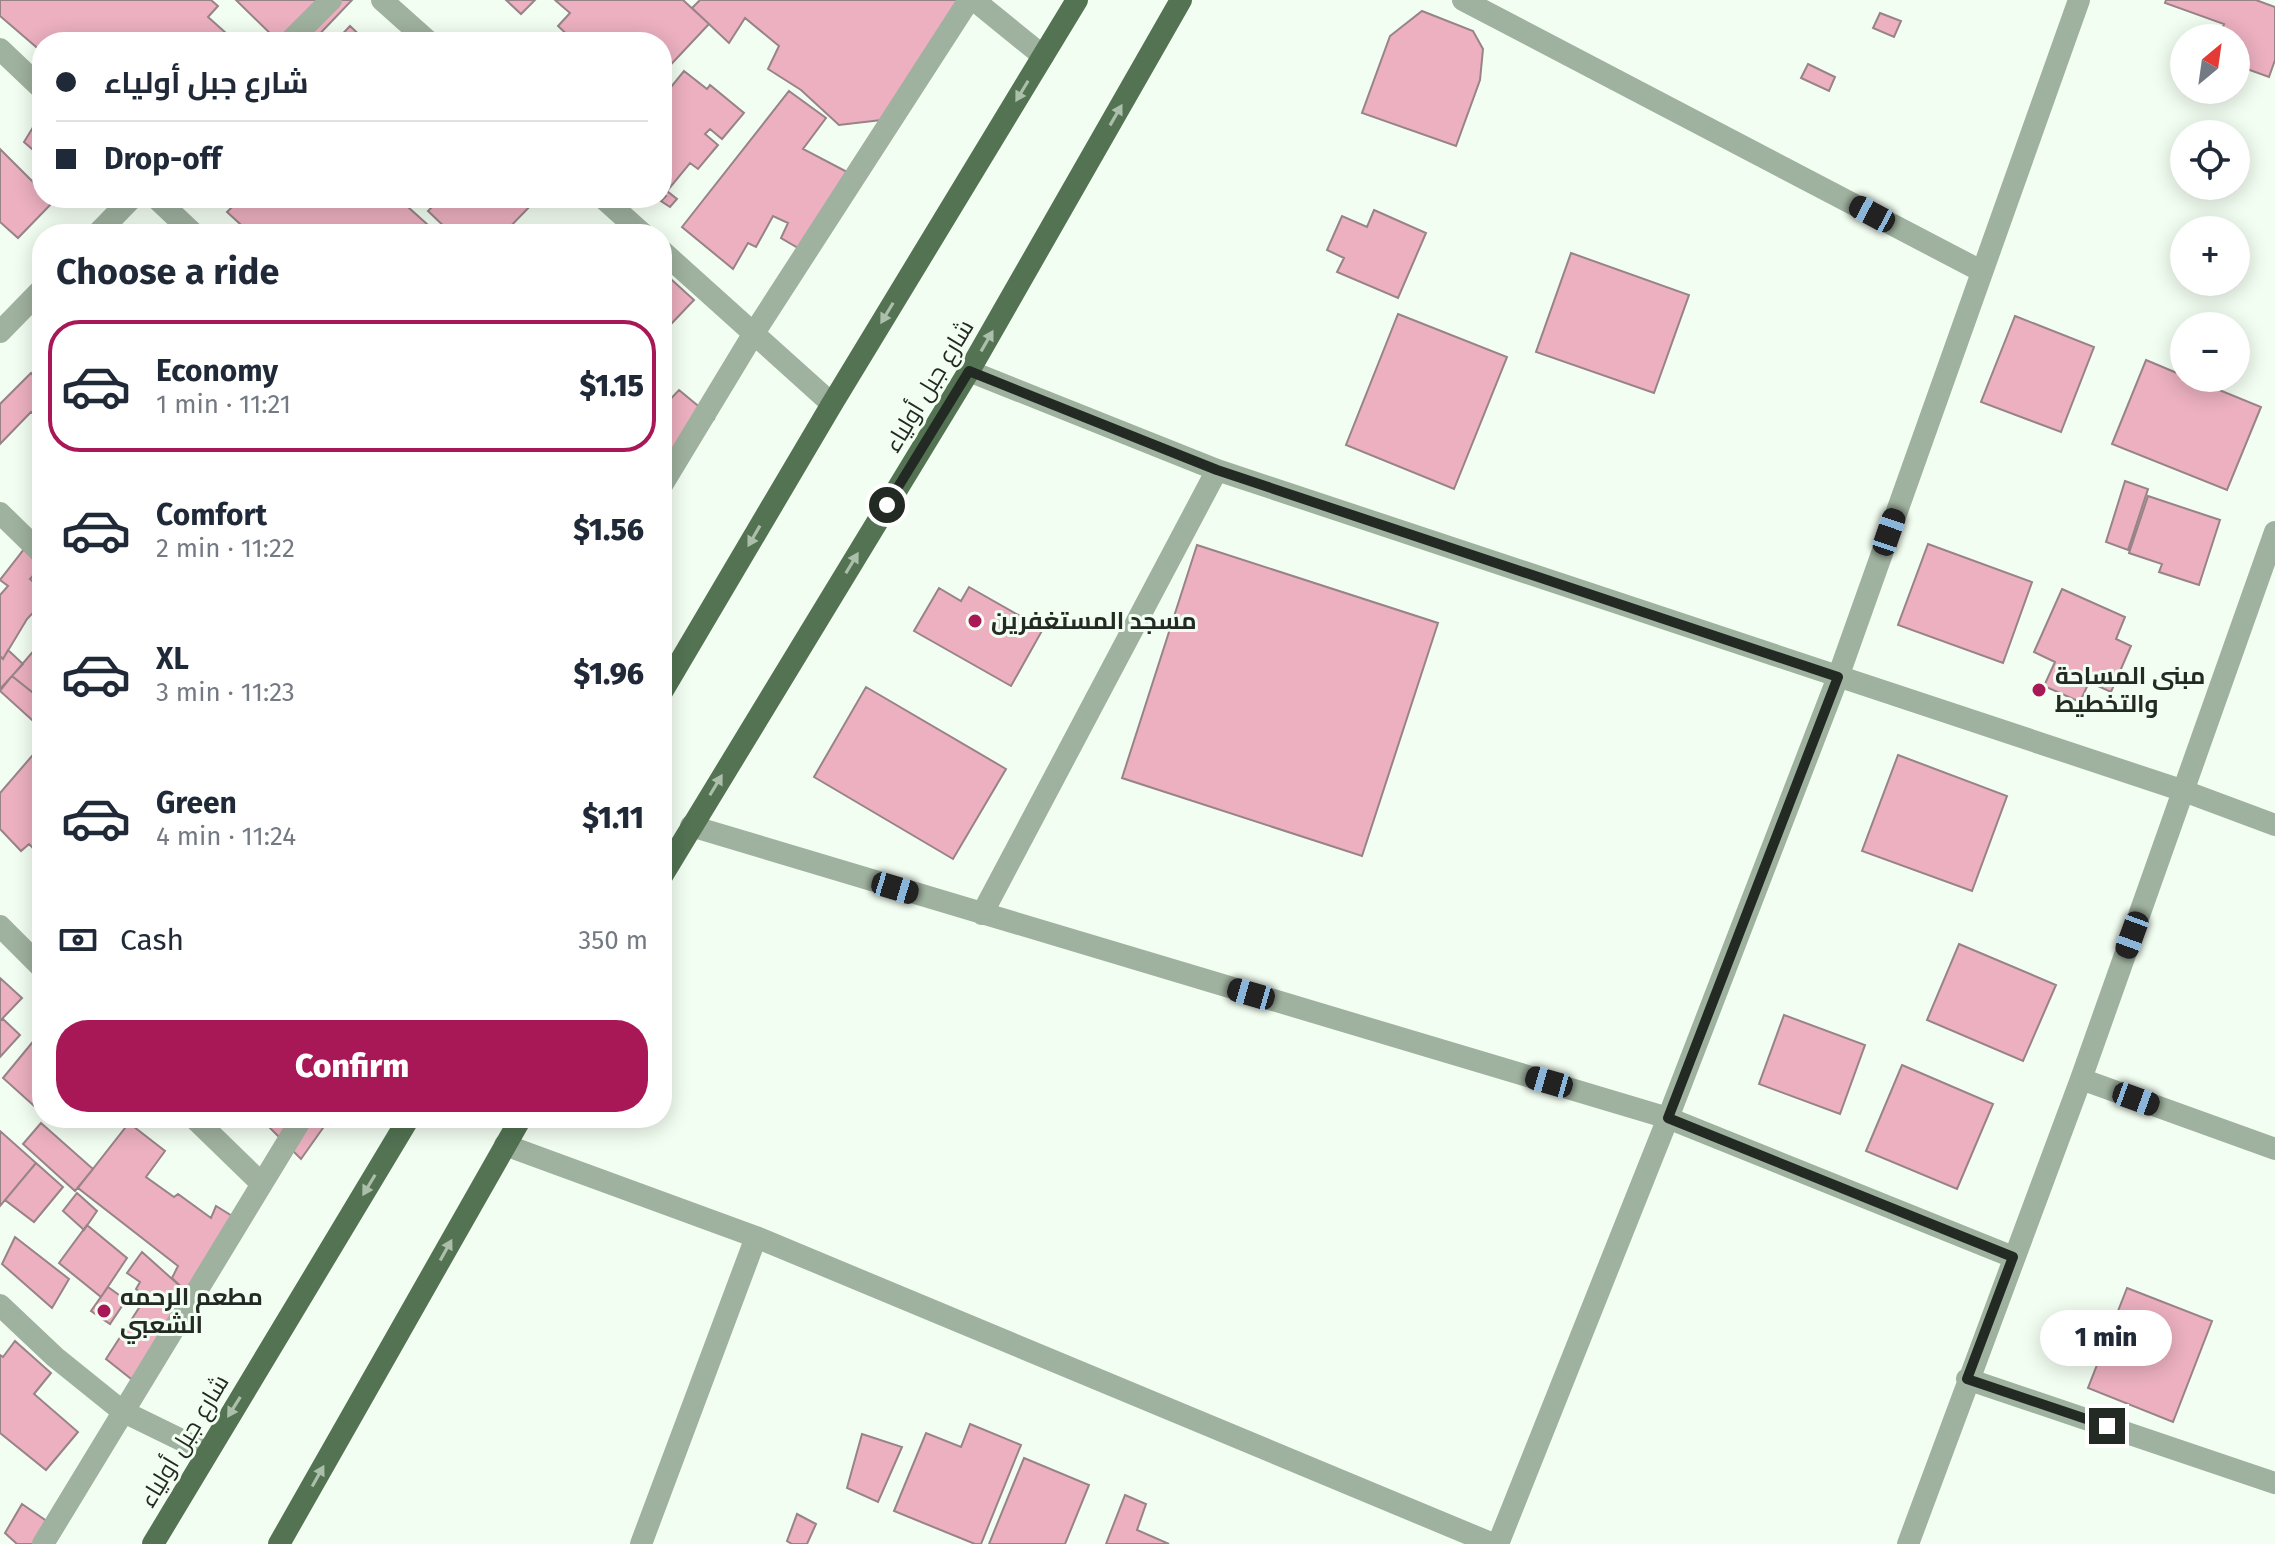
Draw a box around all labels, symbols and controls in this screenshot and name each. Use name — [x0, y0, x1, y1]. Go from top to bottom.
north arrow — [2170, 24, 2250, 104]
map controls — [2170, 24, 2250, 392]
text: شارع جبل أولياء — [104, 65, 308, 101]
one-way arrow — [1015, 80, 1029, 102]
one-way arrow — [1108, 104, 1122, 126]
button: locate — [2170, 120, 2250, 200]
text: Drop-off — [104, 141, 221, 177]
car — [1845, 192, 1899, 236]
button: + — [2170, 216, 2250, 296]
text: Choose a ride — [56, 250, 279, 294]
one-way arrow — [881, 302, 895, 324]
button: − — [2170, 312, 2250, 392]
street label: شارع جبل أولياء — [877, 314, 981, 458]
one-way arrow — [980, 329, 994, 352]
icon: car — [60, 350, 132, 422]
text: Economy — [156, 353, 278, 389]
text: $1.15 — [580, 368, 644, 404]
text: 1 min · 11:21 — [156, 389, 291, 420]
route start — [869, 487, 905, 523]
icon: car — [60, 494, 132, 566]
text: Comfort — [156, 497, 267, 533]
car — [1870, 505, 1908, 559]
text: $1.56 — [573, 512, 644, 548]
one-way arrow — [747, 525, 761, 547]
text: 2 min · 11:22 — [156, 533, 295, 564]
one-way arrow — [845, 552, 859, 574]
place label: مسجد المستغفرين — [991, 607, 1197, 635]
marker: مسجد المستغفرين — [966, 612, 984, 630]
icon: car — [60, 638, 132, 710]
text: XL — [156, 641, 189, 677]
text: $1.96 — [573, 656, 644, 692]
place label: مبنى المساحة والتخطيط — [2055, 662, 2205, 718]
text: 3 min · 11:23 — [156, 677, 295, 708]
marker: مبنى المساحة والتخطيط — [2030, 681, 2048, 699]
one-way arrow — [709, 774, 723, 796]
icon: car — [60, 782, 132, 854]
text: Green — [156, 785, 237, 821]
text: $1.11 — [582, 800, 644, 836]
text: 4 min · 11:24 — [156, 821, 296, 852]
car — [869, 870, 921, 906]
car — [2113, 908, 2151, 962]
icon: cash — [56, 918, 100, 962]
text: Cash — [120, 922, 184, 958]
text: 350 m — [578, 925, 648, 956]
car — [1225, 976, 1277, 1012]
button: Confirm — [56, 1020, 648, 1112]
car — [1523, 1064, 1575, 1100]
car — [2109, 1080, 2163, 1118]
one-way arrow — [362, 1174, 376, 1196]
one-way arrow — [439, 1239, 453, 1261]
place label: مطعم الرحمه الشعبي — [120, 1283, 263, 1344]
marker: مطعم الرحمه الشعبي — [95, 1302, 113, 1320]
callout: 1 min — [2041, 1310, 2173, 1366]
text: 1 min — [2075, 1322, 2137, 1353]
street label: شارع جبل أولياء — [132, 1369, 236, 1513]
one-way arrow — [227, 1396, 241, 1418]
route end — [2089, 1408, 2125, 1444]
one-way arrow — [311, 1465, 325, 1487]

